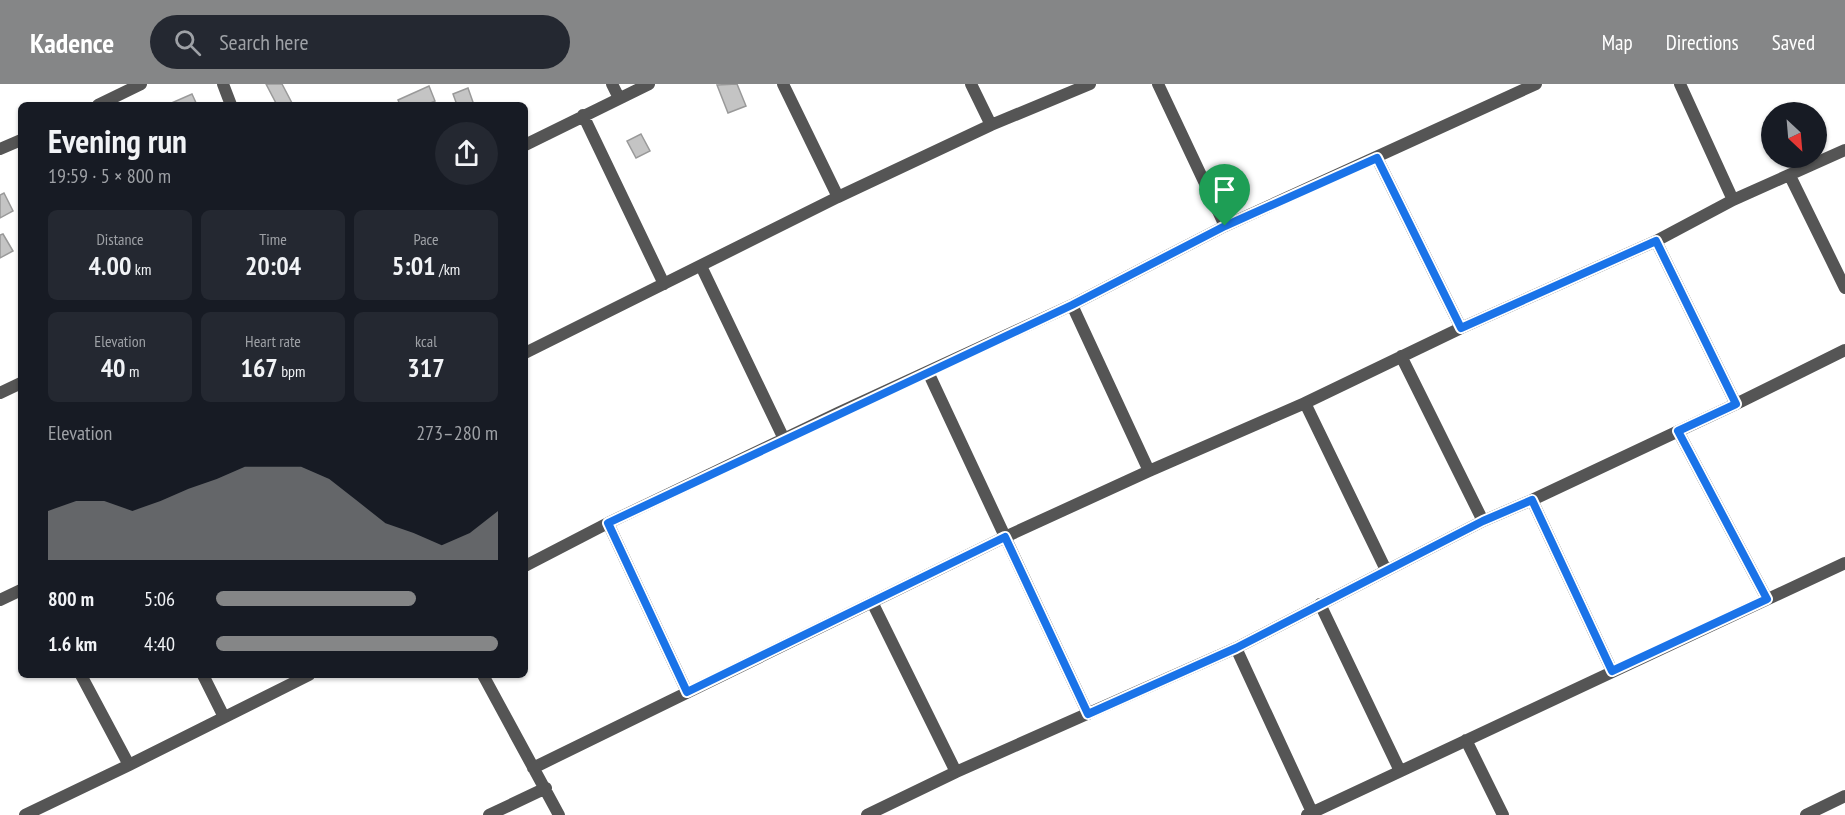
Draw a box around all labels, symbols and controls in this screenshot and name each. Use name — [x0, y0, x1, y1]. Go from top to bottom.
search box — [150, 15, 570, 69]
text: Kadence — [30, 24, 114, 61]
icon: search — [171, 26, 204, 59]
text: Search here — [219, 28, 309, 56]
text: Map — [1602, 29, 1633, 56]
text: Directions — [1666, 29, 1739, 56]
text: Saved — [1772, 29, 1815, 56]
north arrow — [1761, 102, 1827, 168]
map controls — [1761, 102, 1827, 168]
text: Evening run — [48, 119, 187, 162]
button: share — [435, 122, 498, 185]
text: 19:59 · 5 × 800 m — [48, 163, 171, 189]
pin — [1199, 164, 1250, 226]
icon: arrive — [1208, 173, 1241, 206]
text: Distance — [96, 229, 144, 249]
text: Time — [259, 229, 287, 249]
text: Pace — [413, 229, 439, 249]
text: 4.00 — [89, 249, 131, 282]
text: 20:04 — [245, 249, 301, 282]
text: 5:01 — [392, 249, 436, 282]
text: km — [131, 259, 151, 279]
text: /km — [436, 259, 460, 279]
text: Elevation — [94, 331, 146, 351]
text: Heart rate — [245, 331, 301, 351]
text: kcal — [415, 331, 437, 351]
text: 40 — [101, 351, 126, 384]
text: 167 — [240, 351, 278, 384]
text: 317 — [407, 351, 445, 384]
text: m — [126, 361, 139, 381]
text: bpm — [278, 361, 306, 381]
text: Elevation — [48, 420, 112, 446]
text: 273–280 m — [416, 420, 498, 446]
text: 800 m — [48, 586, 94, 612]
text: 5:06 — [144, 586, 175, 612]
text: 1.6 km — [48, 631, 97, 657]
text: 4:40 — [144, 631, 175, 657]

